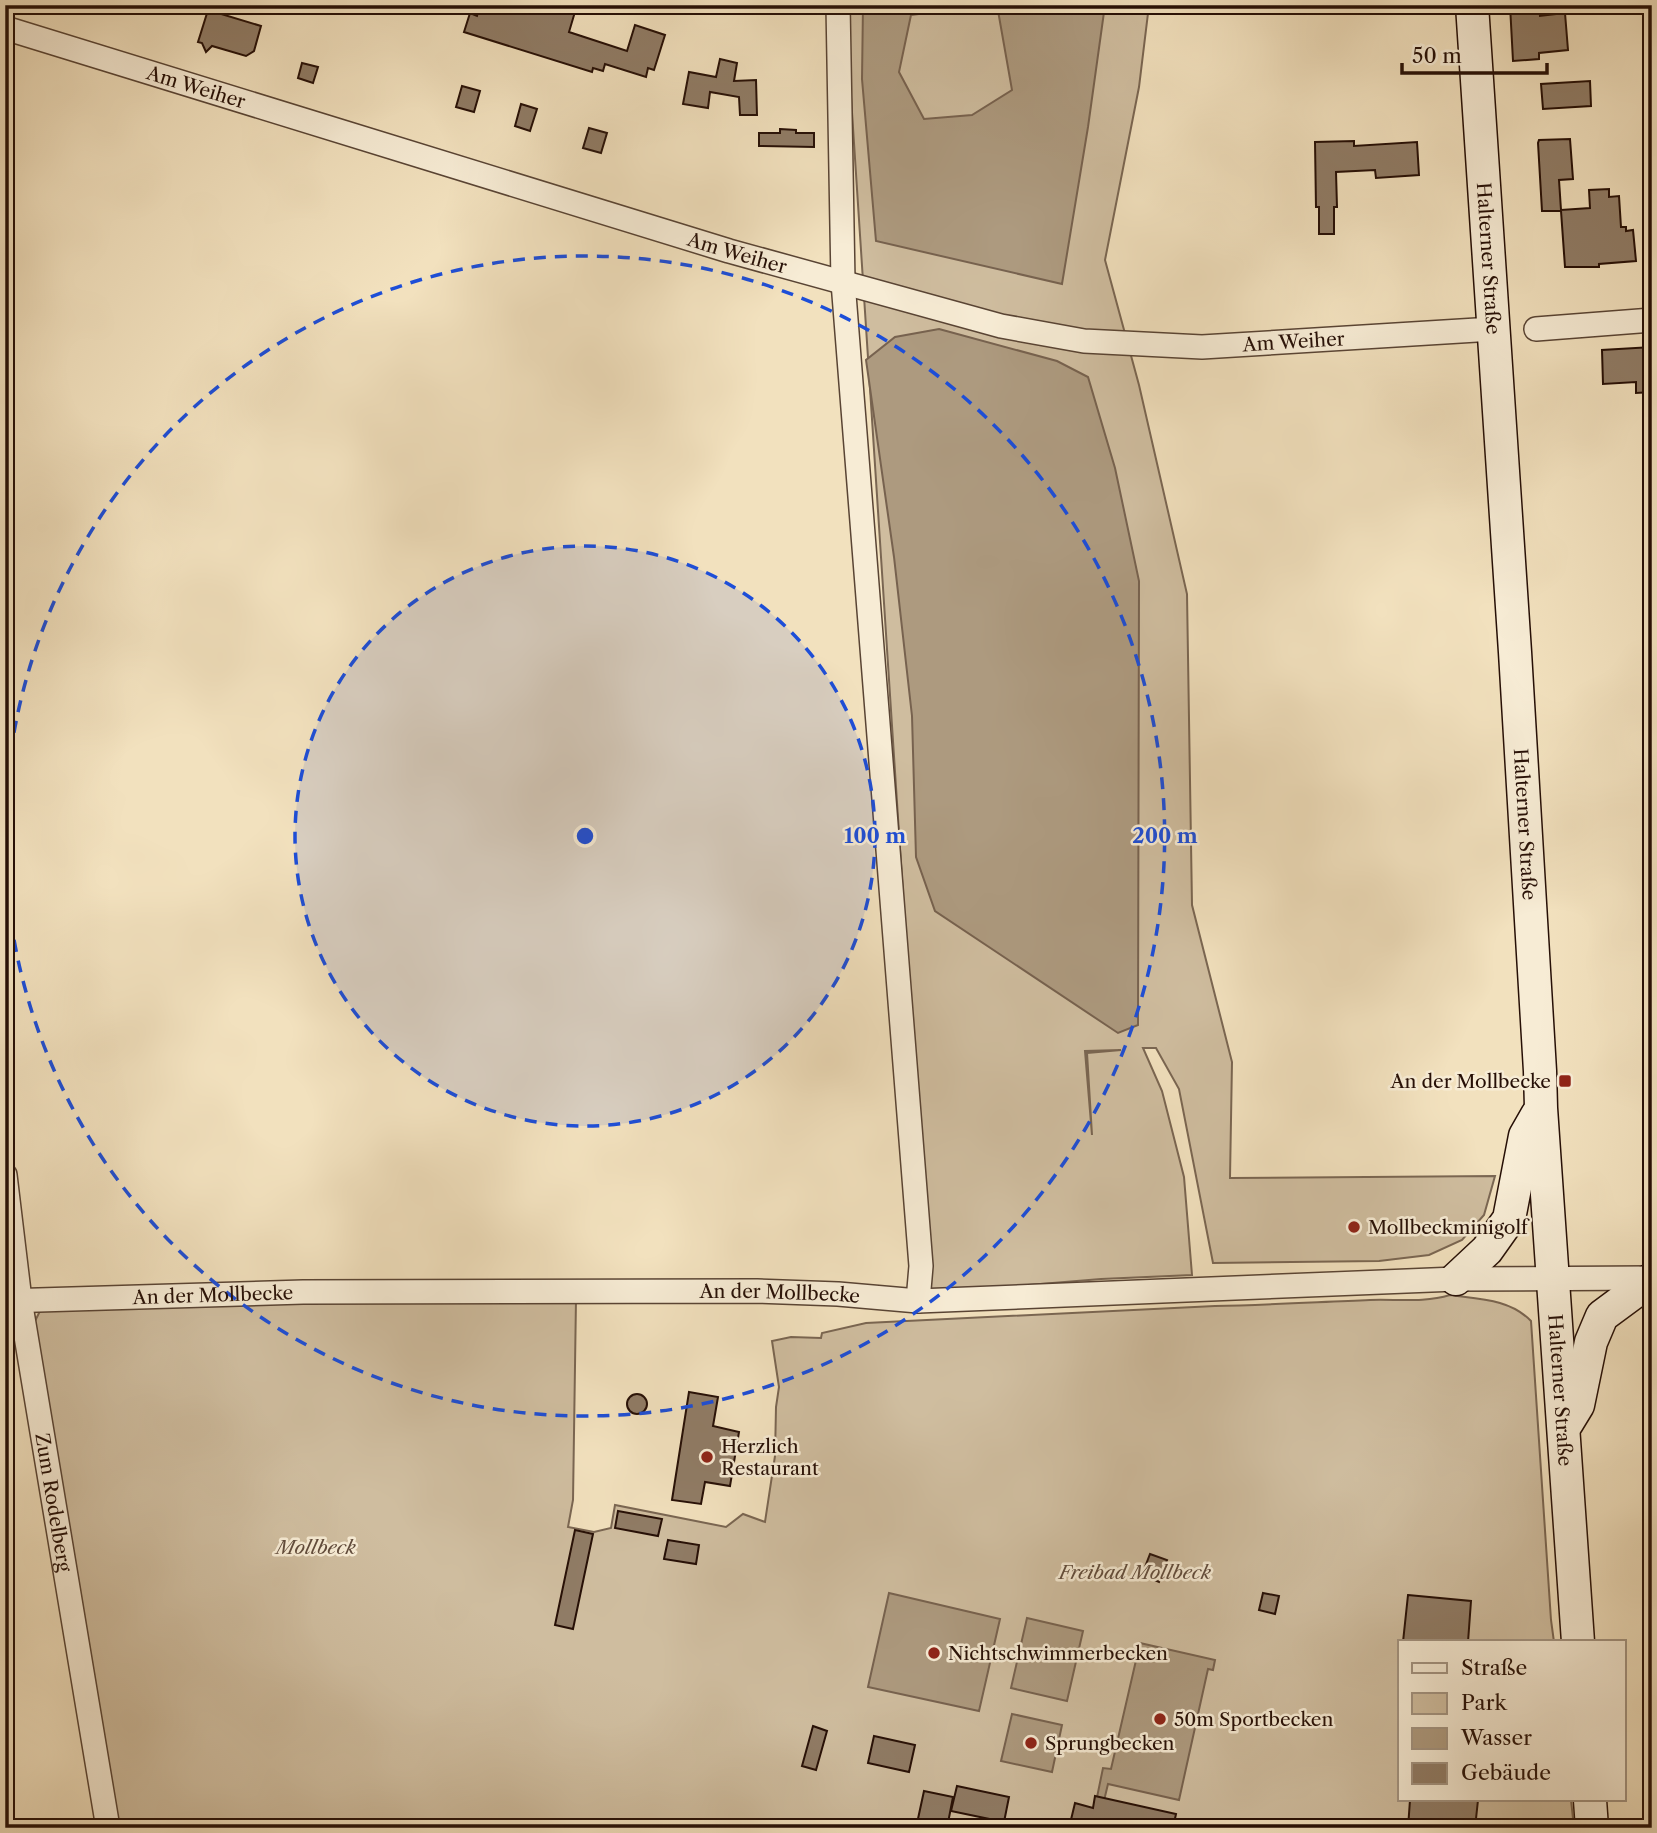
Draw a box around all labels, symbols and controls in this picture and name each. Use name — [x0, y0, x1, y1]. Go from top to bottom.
scale bar — [1402, 32, 1547, 76]
text: 50 m — [1412, 43, 1462, 68]
street label: Am Weiher — [143, 61, 248, 113]
street label: Halterner Straße — [1472, 182, 1505, 335]
street label: Am Weiher — [684, 228, 789, 278]
street label: Am Weiher — [1241, 327, 1345, 357]
street label: Halterner Straße — [1509, 748, 1541, 901]
text: 100 m — [844, 823, 906, 848]
text: 200 m — [1132, 823, 1198, 848]
centre of rings — [573, 824, 597, 848]
place label: An der Mollbecke — [1389, 1070, 1551, 1093]
marker: An der Mollbecke — [1557, 1073, 1573, 1089]
place label: Mollbeckminigolf — [1368, 1216, 1530, 1239]
marker: Mollbeckminigolf — [1346, 1219, 1362, 1235]
street label: An der Mollbecke — [698, 1280, 861, 1308]
street label: An der Mollbecke — [131, 1281, 294, 1309]
street label: Halterner Straße — [1543, 1313, 1577, 1467]
street label: Zum Rodelberg — [30, 1431, 76, 1575]
place label: Herzlich Restaurant — [721, 1435, 819, 1480]
marker: Herzlich Restaurant — [699, 1449, 715, 1465]
park label: Mollbeck — [274, 1536, 356, 1559]
park label: Freibad Mollbeck — [1057, 1561, 1211, 1584]
legend — [1398, 1640, 1626, 1801]
place label: Nichtschwimmerbecken — [948, 1642, 1168, 1665]
marker: Nichtschwimmerbecken — [926, 1645, 942, 1661]
text: Straße — [1461, 1655, 1527, 1680]
text: Park — [1461, 1690, 1507, 1715]
place label: 50m Sportbecken — [1174, 1708, 1333, 1731]
marker: 50m Sportbecken — [1152, 1711, 1168, 1727]
text: Wasser — [1460, 1725, 1532, 1750]
place label: Sprungbecken — [1045, 1732, 1175, 1755]
marker: Sprungbecken — [1023, 1735, 1039, 1751]
text: Gebäude — [1461, 1760, 1551, 1785]

